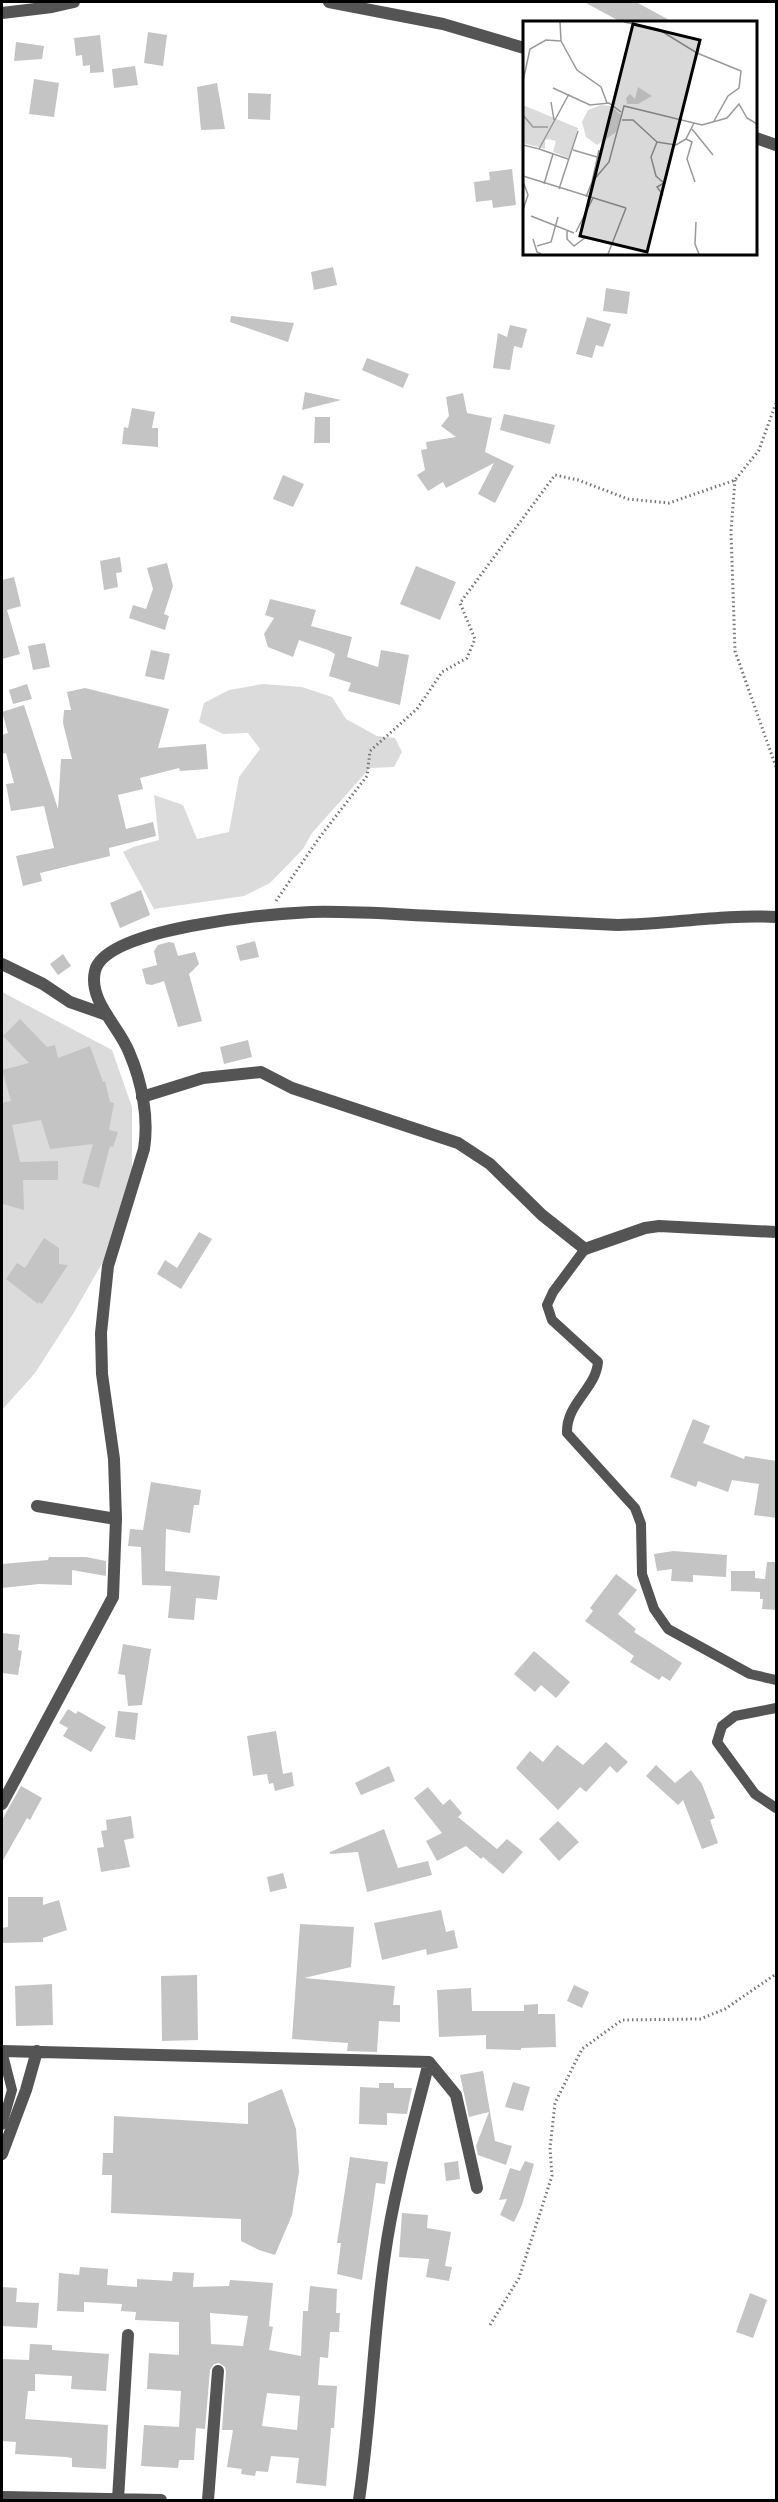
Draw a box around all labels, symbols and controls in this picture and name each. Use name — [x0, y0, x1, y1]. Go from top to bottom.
inset map — [523, 21, 757, 255]

